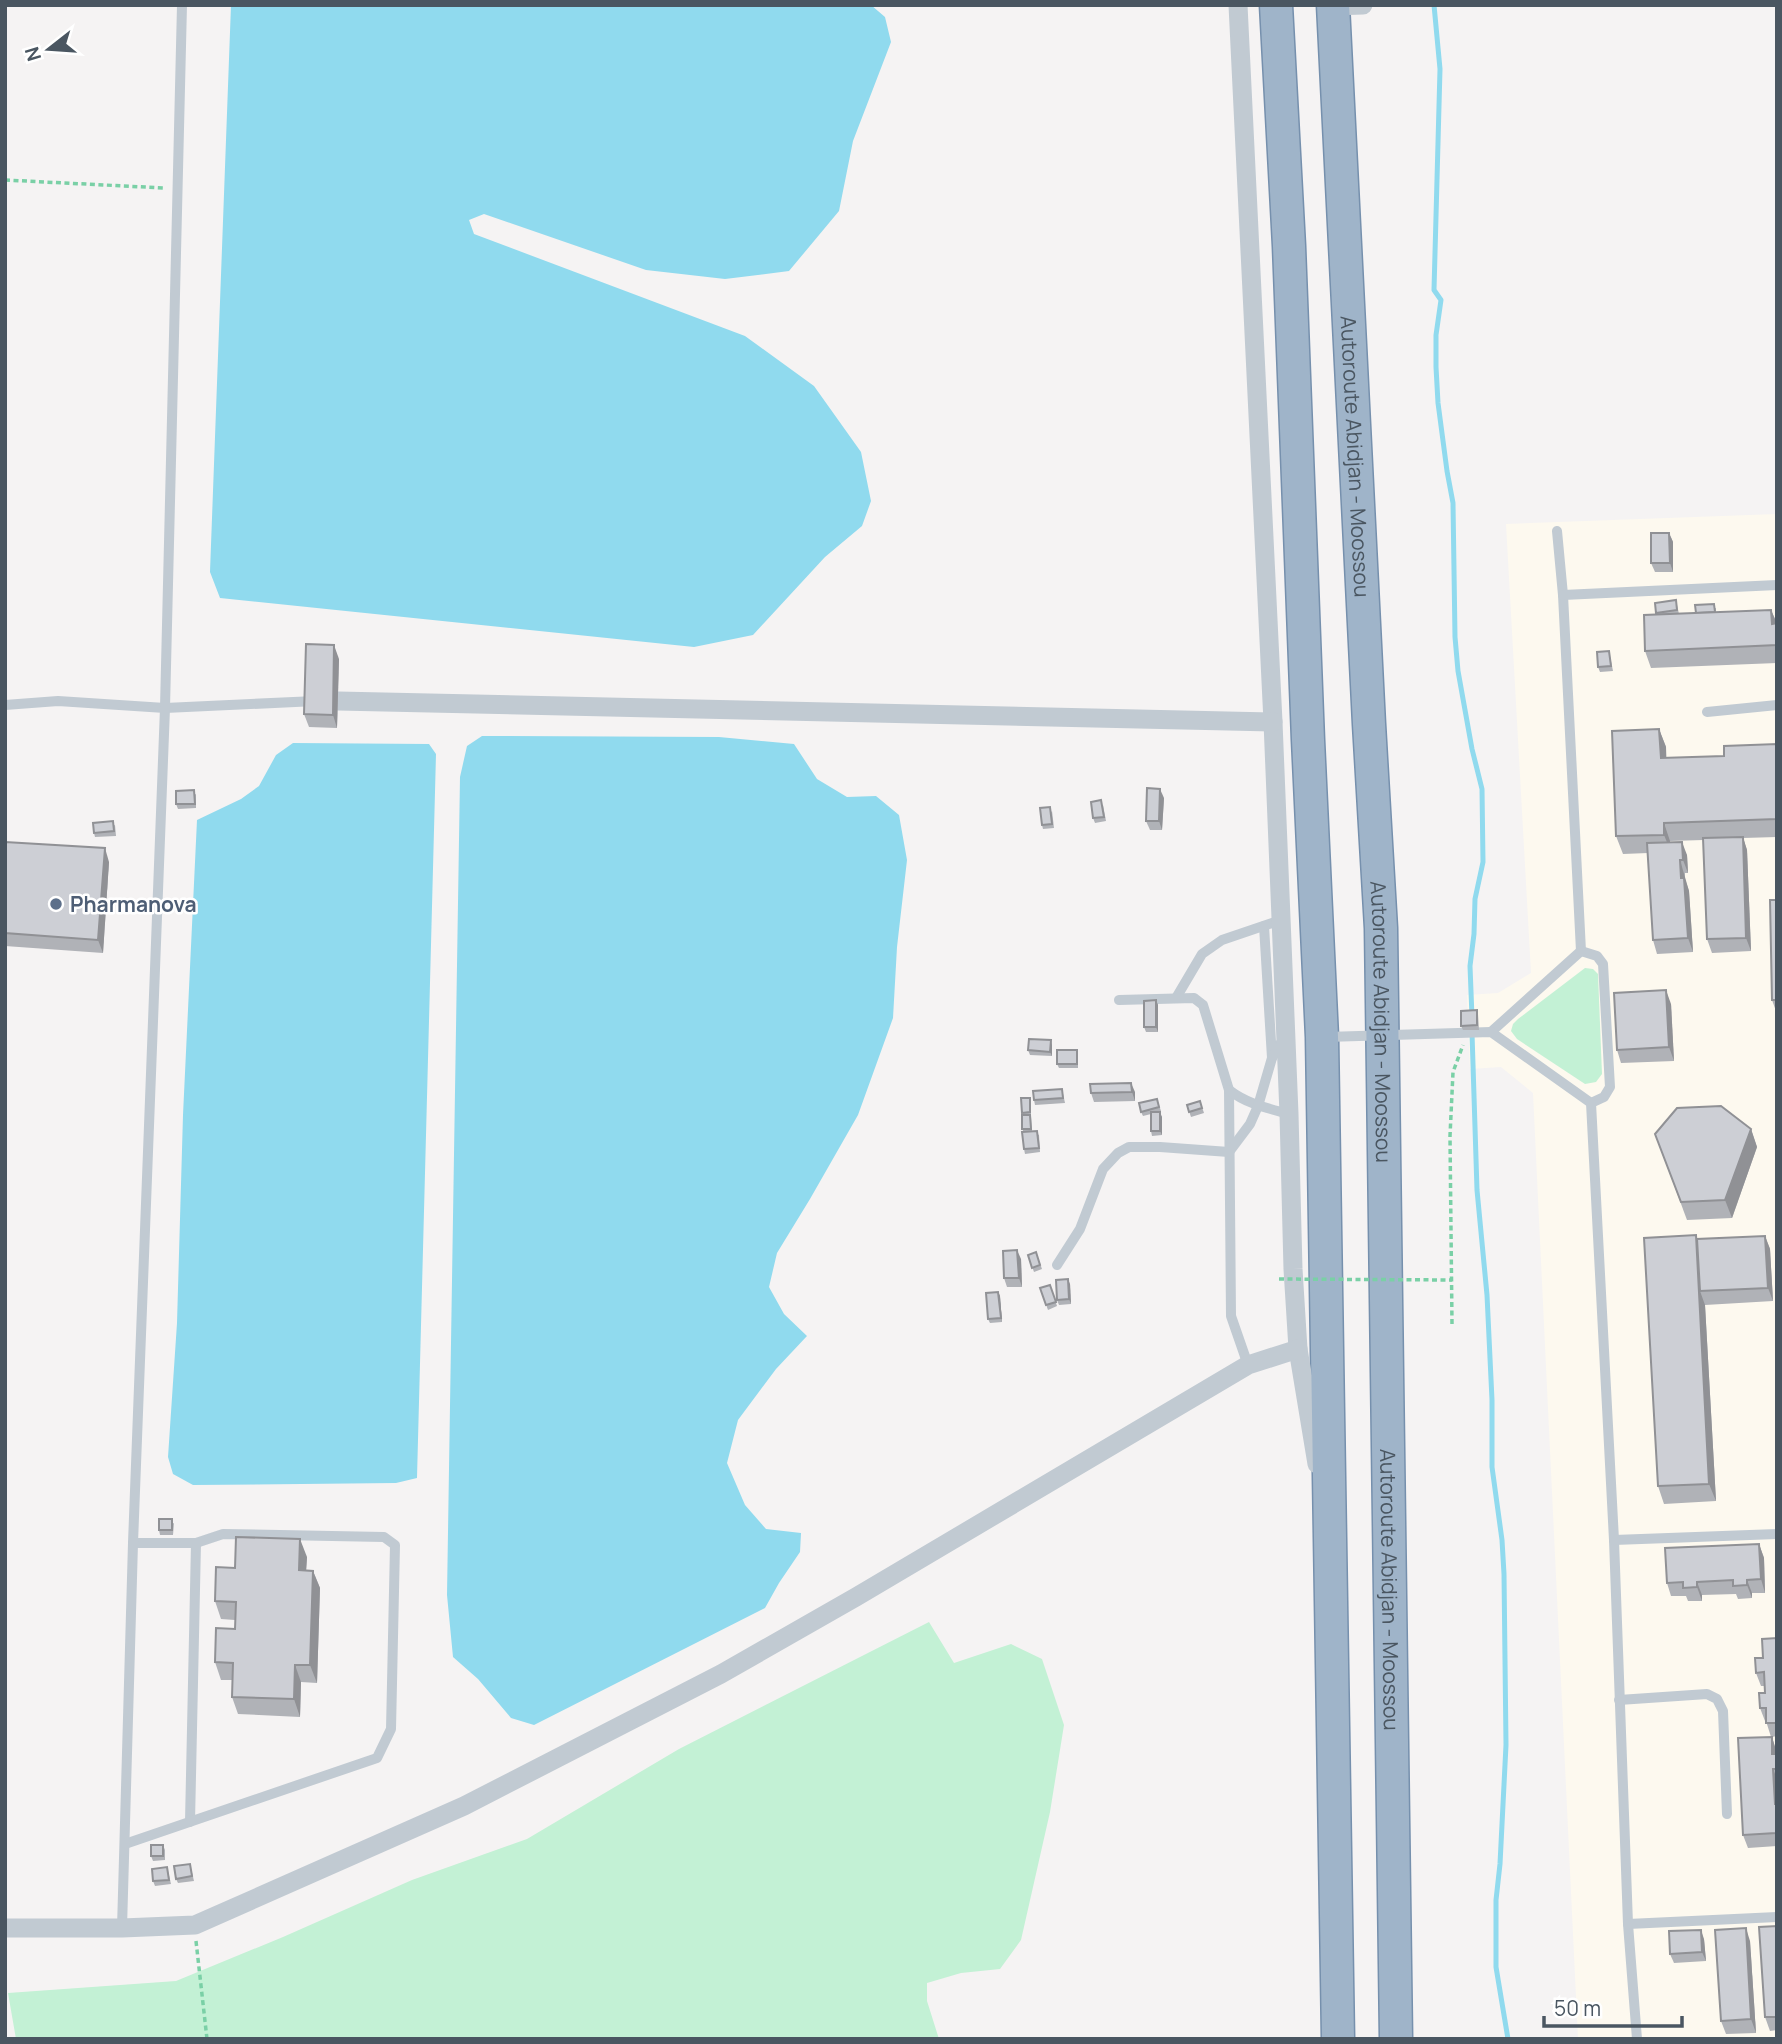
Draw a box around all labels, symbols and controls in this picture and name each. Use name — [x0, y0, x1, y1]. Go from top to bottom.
north arrow — [14, 14, 84, 84]
text: N — [18, 44, 47, 64]
street label: Autoroute Abidjan - Moossou — [1335, 315, 1377, 598]
street label: Autoroute Abidjan - Moossou — [1364, 880, 1398, 1163]
place label: Pharmanova — [70, 890, 197, 918]
marker: Pharmanova — [48, 896, 64, 912]
street label: Autoroute Abidjan - Moossou — [1374, 1448, 1406, 1731]
scale bar — [1544, 1984, 1682, 2028]
text: 50 m — [1554, 1994, 1601, 2022]

